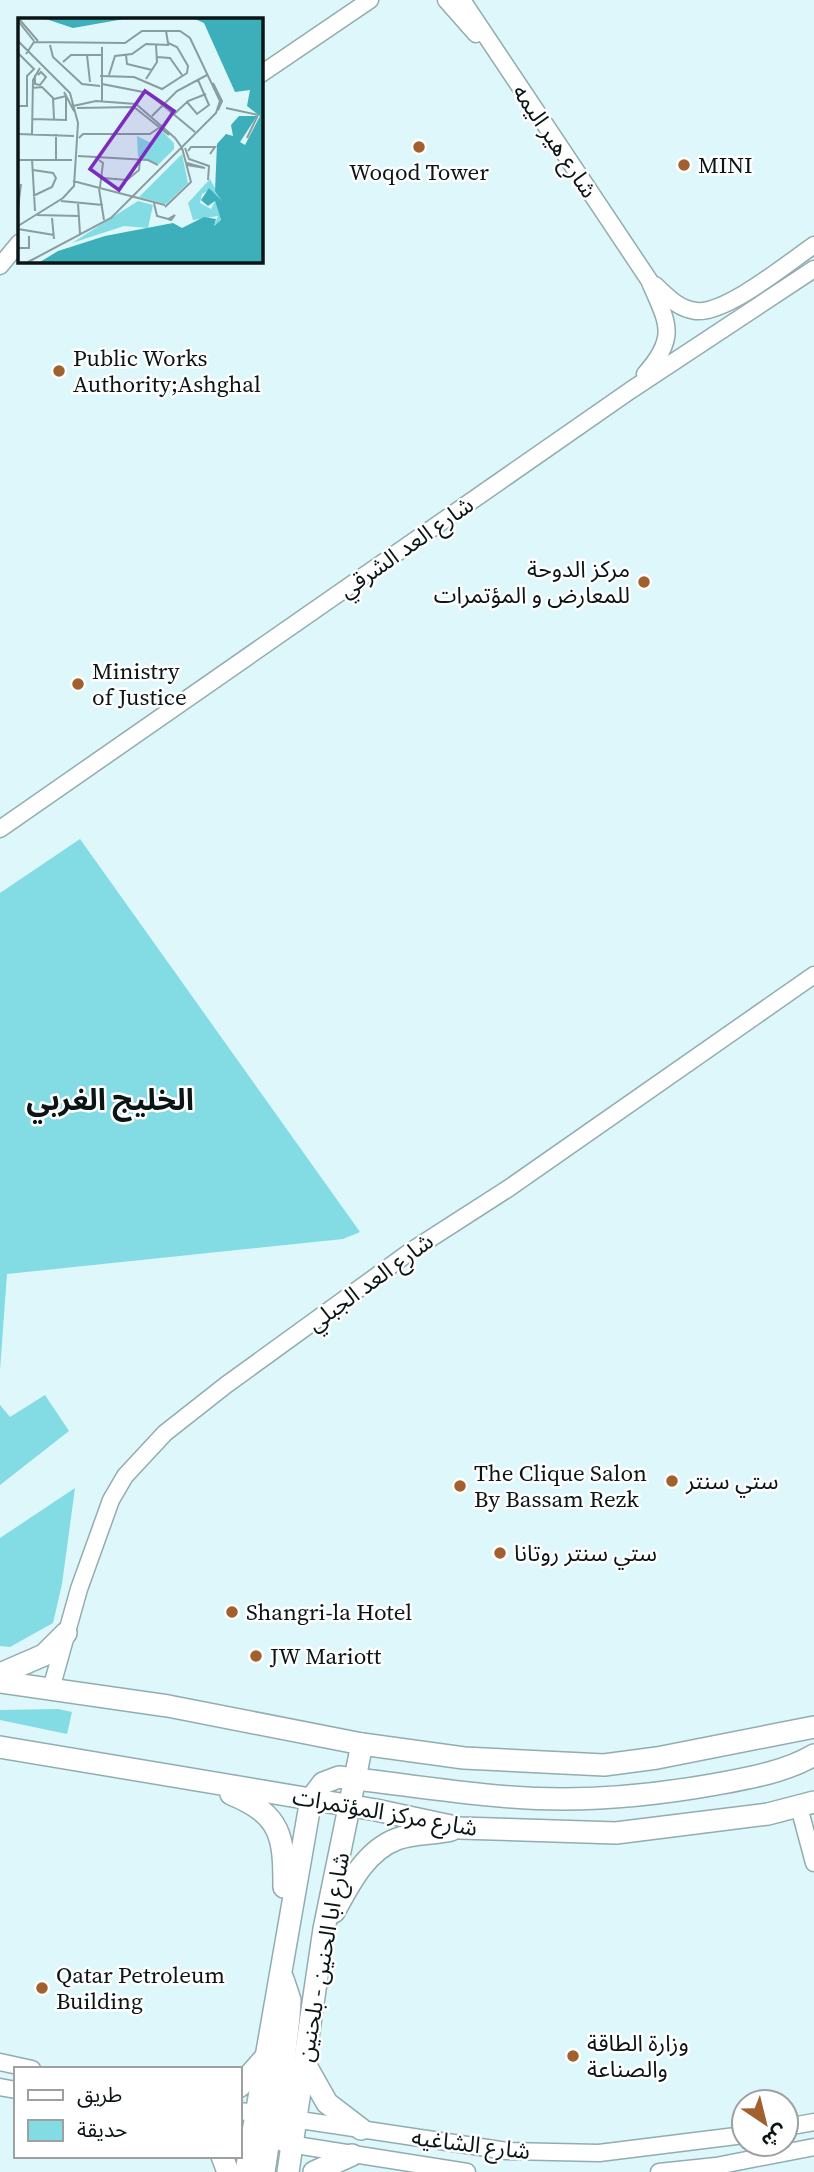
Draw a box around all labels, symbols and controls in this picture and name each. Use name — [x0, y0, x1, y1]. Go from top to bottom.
inset map — [18, 18, 262, 262]
street label: شارع هير اليمه — [504, 78, 605, 205]
marker: Woqod Tower — [411, 139, 427, 155]
place label: MINI — [698, 149, 753, 181]
place label: Woqod Tower — [349, 156, 489, 188]
marker: MINI — [676, 157, 692, 173]
place label: Public Works Authority;Ashghal — [73, 342, 261, 400]
marker: Public Works Authority;Ashghal — [51, 363, 67, 379]
street label: شارع العد الشرقي — [332, 489, 481, 606]
place label: مركز الدوحة للمعارض و المؤتمرات — [434, 553, 630, 611]
marker: مركز الدوحة للمعارض و المؤتمرات — [636, 574, 652, 590]
place label: Ministry of Justice — [92, 655, 187, 713]
marker: Ministry of Justice — [70, 676, 86, 692]
district label: الخليج الغربي — [26, 1079, 194, 1124]
street label: شارع العد الجبلي — [300, 1225, 440, 1340]
place label: The Clique Salon By Bassam Rezk — [474, 1457, 647, 1515]
place label: ستي سنتر — [685, 1465, 779, 1498]
marker: ستي سنتر — [664, 1473, 680, 1489]
marker: The Clique Salon By Bassam Rezk — [452, 1478, 468, 1494]
place label: ستي سنتر روتانا — [514, 1537, 657, 1570]
marker: ستي سنتر روتانا — [492, 1545, 508, 1561]
place label: Shangri-la Hotel — [246, 1596, 412, 1628]
marker: Shangri-la Hotel — [224, 1604, 240, 1620]
place label: JW Mariott — [269, 1640, 382, 1672]
marker: JW Mariott — [248, 1648, 264, 1664]
street label: شارع مركز المؤتمرات — [290, 1780, 480, 1845]
street label: شارع ابا الحنين - بلحنين — [289, 1850, 358, 2064]
place label: Qatar Petroleum Building — [56, 1959, 225, 2017]
marker: Qatar Petroleum Building — [34, 1980, 50, 1996]
place label: وزارة الطاقة والصناعة — [587, 2027, 689, 2085]
marker: وزارة الطاقة والصناعة — [565, 2048, 581, 2064]
legend — [14, 2067, 242, 2158]
text: طريق — [77, 2080, 122, 2109]
north arrow — [730, 2088, 800, 2158]
text: حديقة — [77, 2115, 127, 2144]
text: ش — [757, 2119, 793, 2155]
street label: شارع الشاغيه — [410, 2121, 532, 2168]

